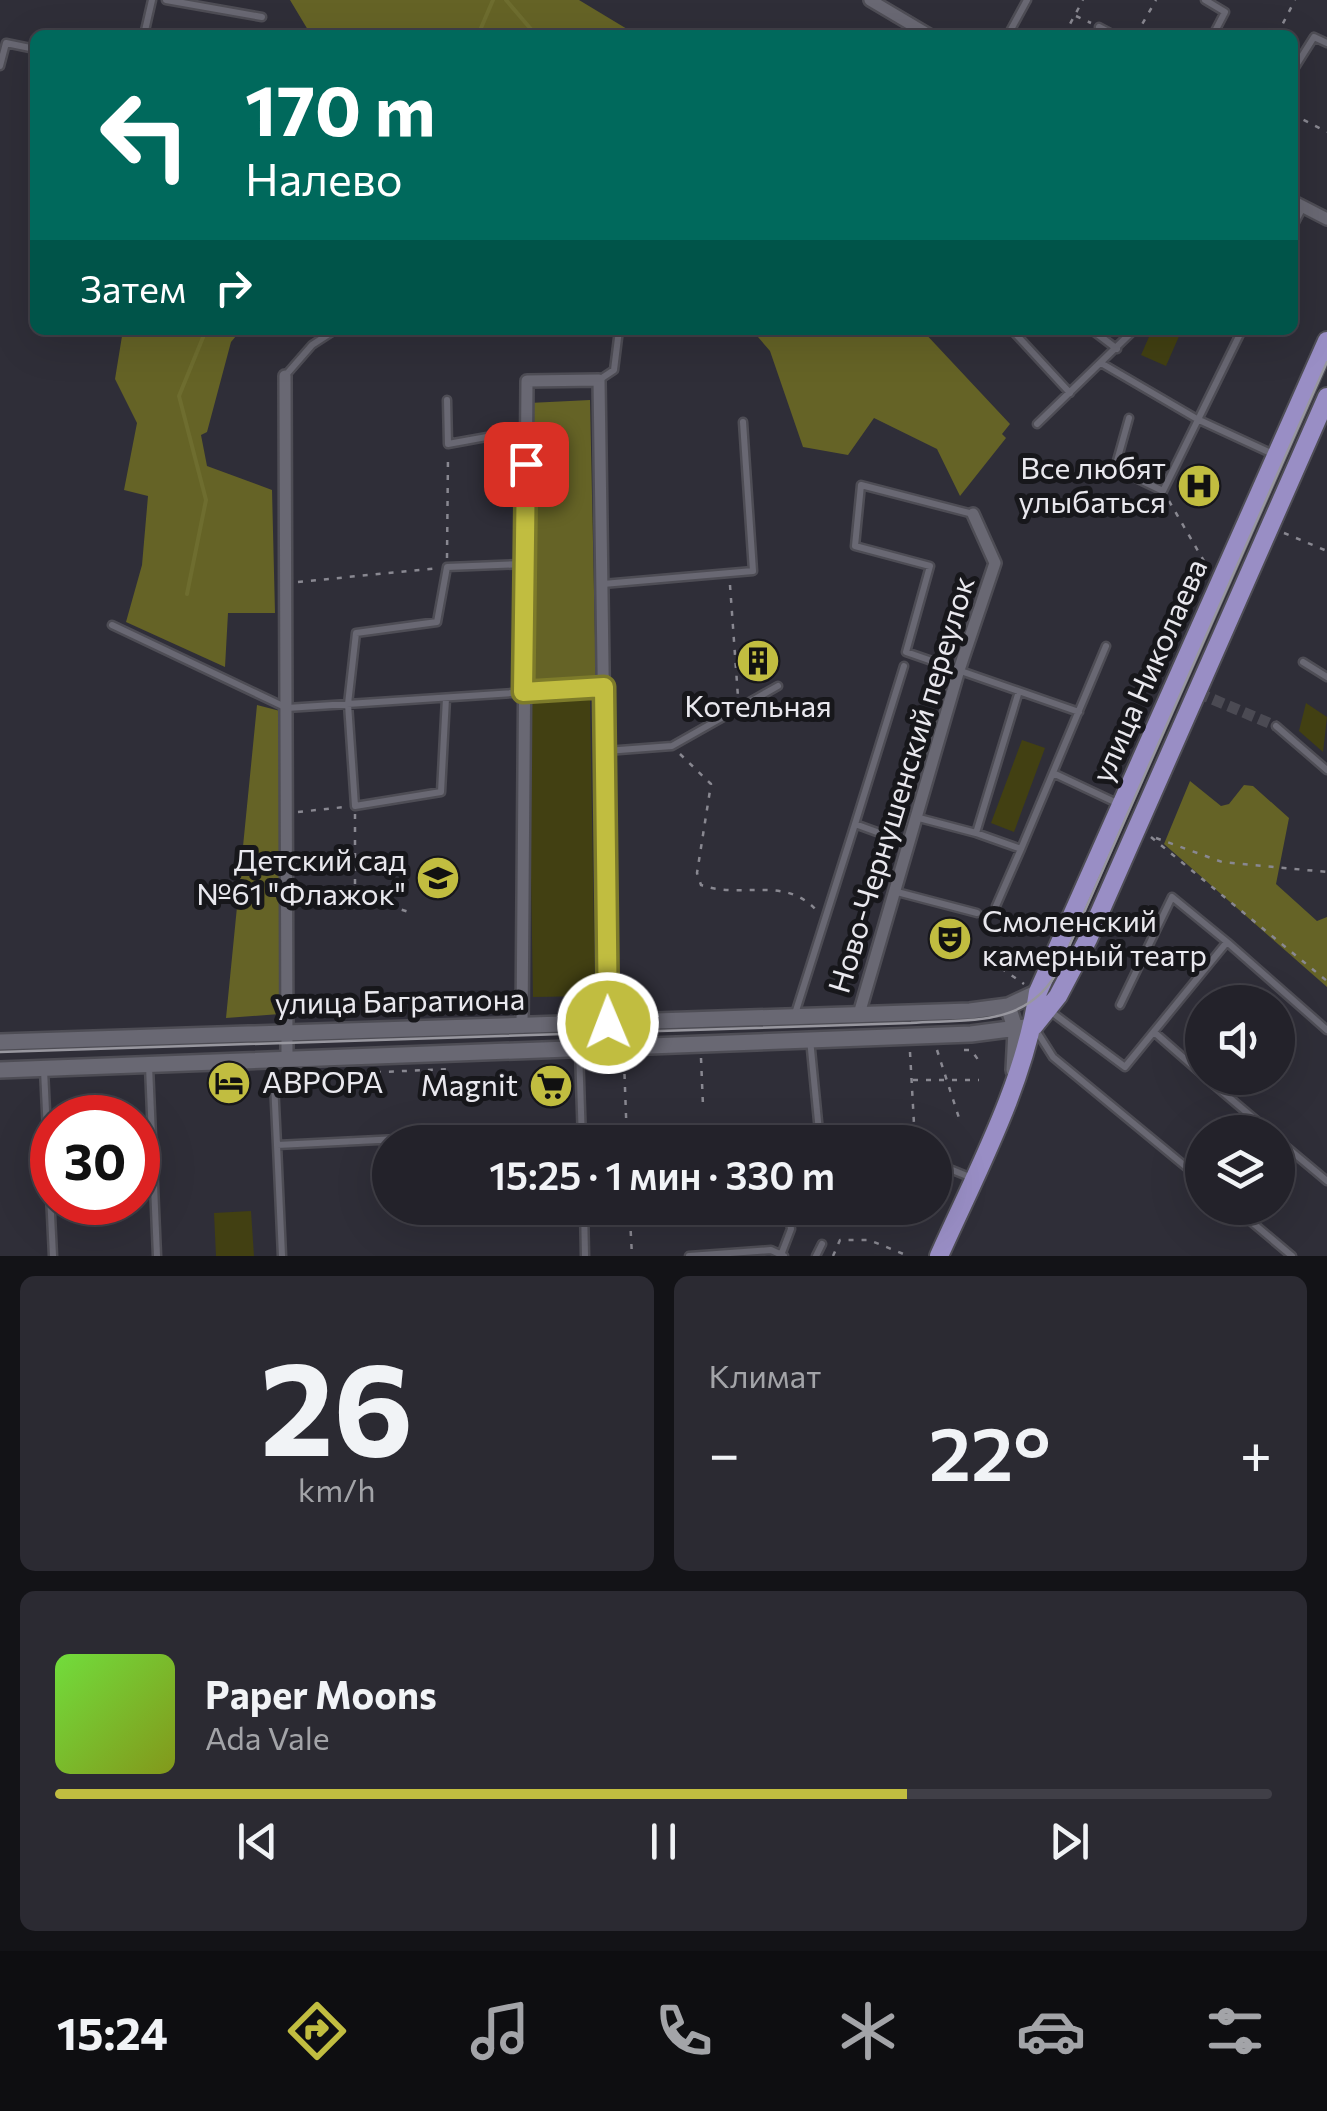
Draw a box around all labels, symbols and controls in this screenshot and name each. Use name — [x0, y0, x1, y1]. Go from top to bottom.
text: 170 m — [245, 65, 436, 150]
icon: left — [80, 70, 210, 200]
text: Налево — [245, 150, 403, 205]
icon: right — [206, 260, 261, 315]
text: Затем — [80, 264, 186, 311]
pin — [484, 422, 569, 507]
icon: arrive — [499, 437, 554, 492]
place label: Все любят улыбаться — [1019, 448, 1166, 519]
hospital icon: Все любят улыбаться — [1176, 463, 1222, 509]
street label: улица Николаева — [1082, 552, 1214, 787]
street label: Ново-Чернушенский переулок — [819, 571, 981, 997]
building icon: Котельная — [735, 638, 781, 684]
place label: Котельная — [684, 686, 832, 723]
place label: Детский сад №61 "Флажок" — [196, 840, 406, 911]
school or university icon: Детский сад №61 "Флажок" — [415, 855, 461, 901]
place label: Смоленский камерный театр — [982, 901, 1207, 972]
theatre icon: Смоленский камерный театр — [927, 916, 973, 962]
position arrow — [556, 971, 660, 1075]
street label: улица Багратиона — [274, 979, 525, 1020]
map controls — [1185, 985, 1295, 1225]
button: sound — [1185, 985, 1295, 1095]
hotel icon: ABPOPA — [206, 1060, 252, 1106]
place label: ABPOPA — [262, 1062, 383, 1099]
supermarket icon: Magnit — [528, 1063, 574, 1109]
place label: Magnit — [420, 1065, 518, 1102]
speed limit sign: 30 — [30, 1095, 160, 1225]
button: layers — [1185, 1115, 1295, 1225]
text: 15:25 · 1 мин · 330 m — [489, 1151, 835, 1198]
text: 26 — [260, 1324, 413, 1483]
text: Климат — [709, 1355, 821, 1395]
text: 22° — [929, 1405, 1051, 1496]
text: − — [709, 1418, 740, 1485]
text: + — [1240, 1418, 1272, 1485]
text: km/h — [298, 1469, 376, 1509]
text: Paper Moons — [205, 1670, 437, 1717]
text: Ada Vale — [205, 1717, 330, 1757]
icon: previous — [230, 1814, 285, 1869]
icon: pause — [636, 1814, 691, 1869]
icon: next — [1042, 1814, 1097, 1869]
icon: directions — [282, 1996, 352, 2066]
icon: music — [465, 1996, 535, 2066]
icon: phone — [649, 1996, 719, 2066]
icon: climate — [833, 1996, 903, 2066]
icon: car — [1016, 1996, 1086, 2066]
icon: filters — [1200, 1996, 1270, 2066]
text: 15:24 — [57, 2004, 168, 2059]

